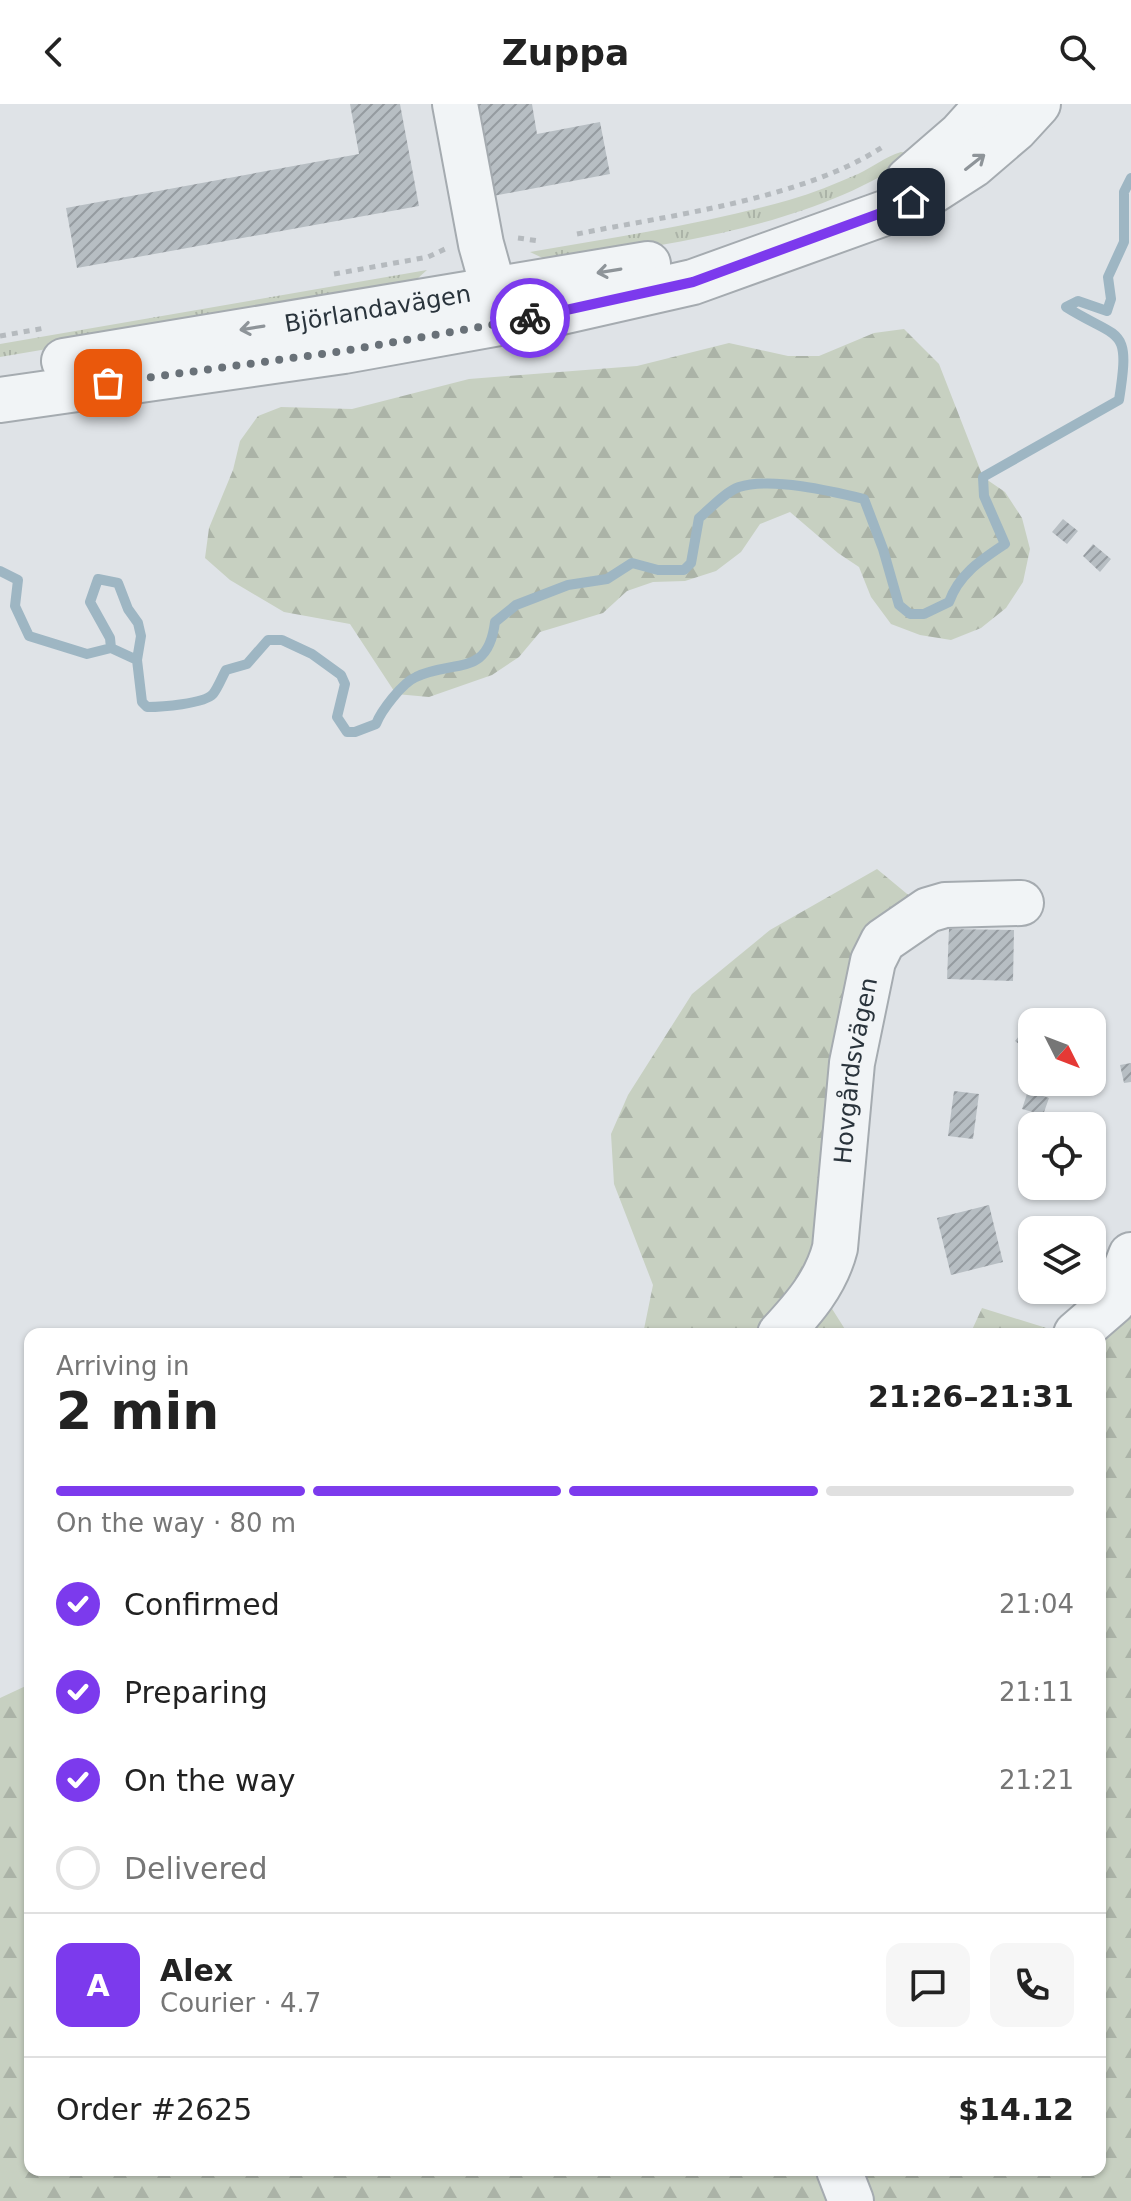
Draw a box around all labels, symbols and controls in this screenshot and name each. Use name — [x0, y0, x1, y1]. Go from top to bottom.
icon: back — [32, 30, 76, 74]
icon: search — [1055, 30, 1099, 74]
text: Zuppa — [502, 32, 629, 73]
one-way arrow — [964, 153, 986, 170]
pin — [877, 168, 945, 236]
icon: home — [889, 180, 933, 224]
one-way arrow — [596, 264, 622, 279]
courier — [490, 278, 570, 358]
street label: Björlandavägen — [282, 280, 473, 338]
icon: bike — [508, 296, 552, 340]
one-way arrow — [240, 322, 265, 337]
pin — [74, 349, 142, 417]
icon: bag — [86, 361, 130, 405]
street label: Hovgårdsvägen — [829, 975, 883, 1165]
north arrow — [1018, 1008, 1106, 1096]
map controls — [1018, 1008, 1106, 1304]
button: locate — [1018, 1112, 1106, 1200]
button: layers — [1018, 1216, 1106, 1304]
text: Arriving in — [56, 1351, 190, 1381]
text: 21:26–21:31 — [868, 1379, 1074, 1414]
text: 2 min — [56, 1381, 219, 1441]
text: On the way · 80 m — [56, 1508, 296, 1538]
icon: check — [56, 1582, 100, 1626]
text: Confirmed — [124, 1587, 280, 1622]
text: 21:04 — [999, 1589, 1074, 1619]
icon: check — [56, 1670, 100, 1714]
text: Preparing — [124, 1675, 268, 1710]
text: 21:11 — [999, 1677, 1074, 1707]
icon: check — [56, 1758, 100, 1802]
text: On the way — [124, 1763, 296, 1798]
text: 21:21 — [999, 1765, 1074, 1795]
text: Delivered — [124, 1851, 268, 1886]
button: chat — [886, 1943, 970, 2027]
button: phone — [990, 1943, 1074, 2027]
text: Alex — [160, 1953, 233, 1988]
text: A — [86, 1968, 110, 2003]
text: Courier · 4.7 — [160, 1988, 321, 2018]
text: Order #2625 — [56, 2092, 252, 2127]
text: $14.12 — [958, 2092, 1074, 2127]

